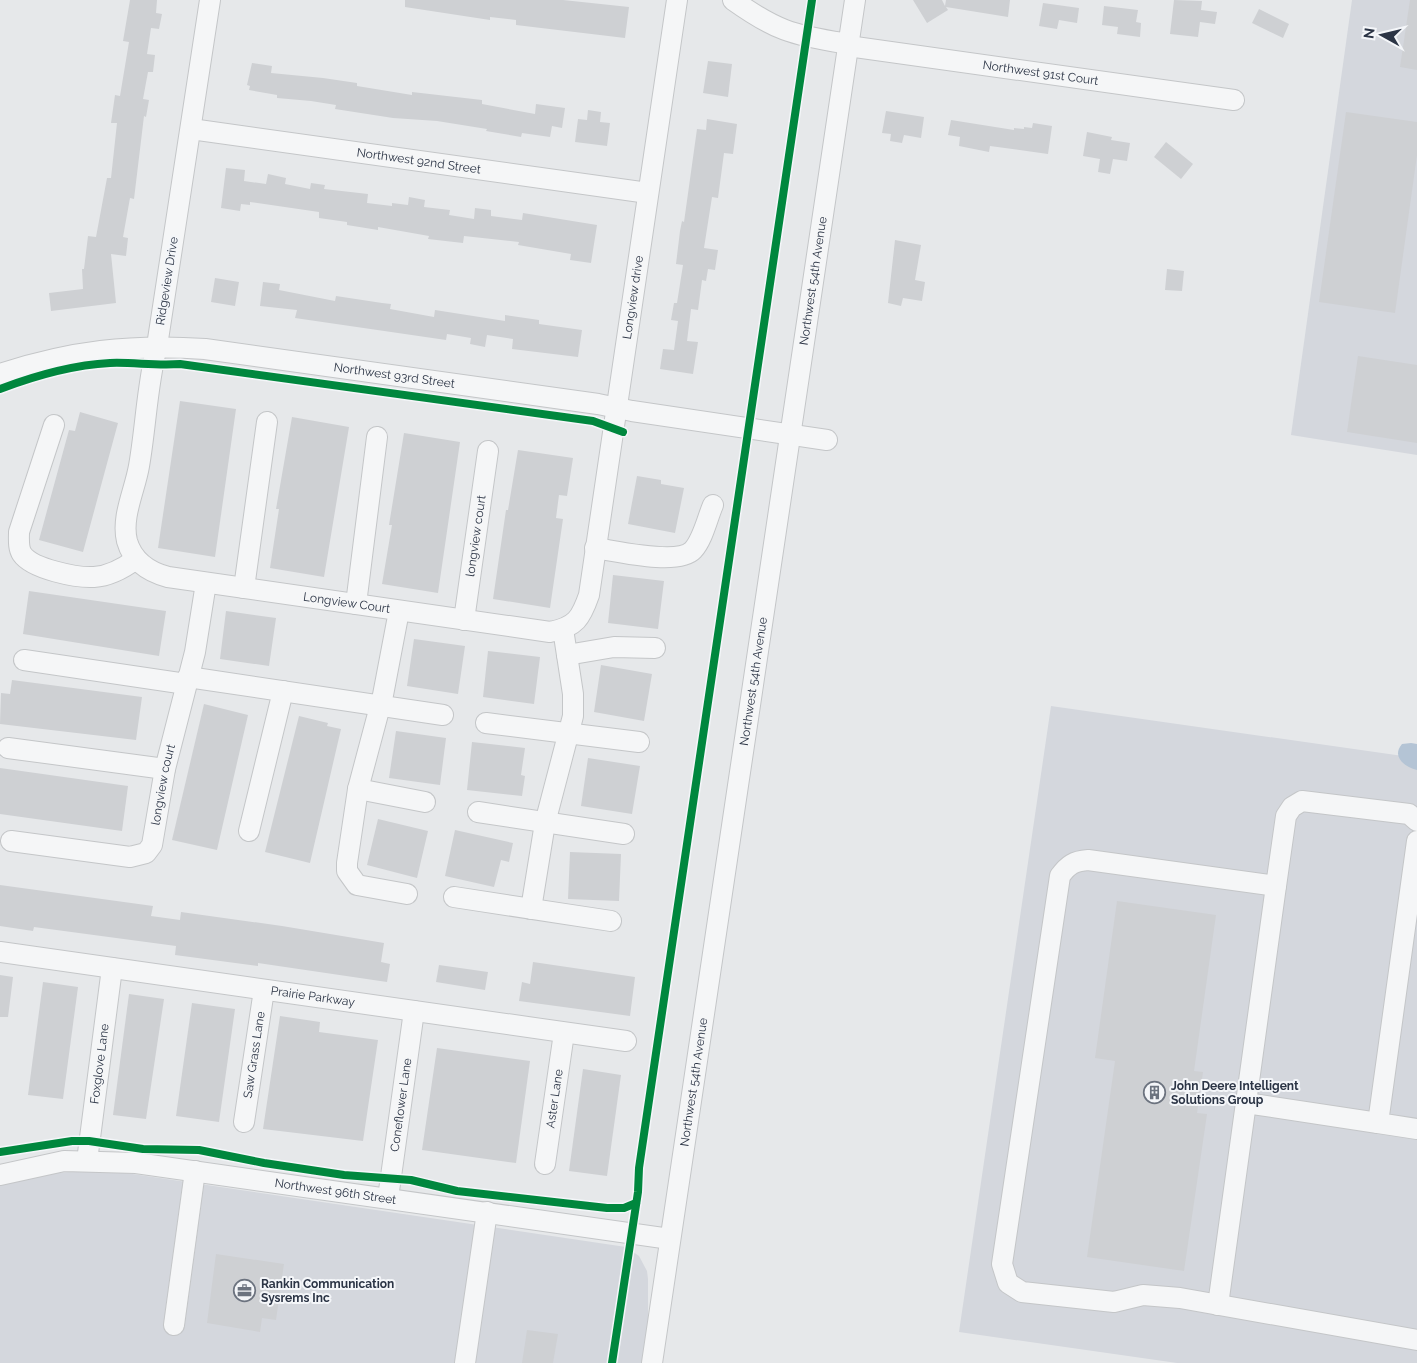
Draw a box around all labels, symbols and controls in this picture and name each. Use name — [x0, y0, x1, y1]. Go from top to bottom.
north arrow — [1357, 10, 1407, 60]
text: N — [1360, 27, 1378, 40]
street label: Northwest 91st Court — [982, 58, 1099, 88]
street label: Northwest 92nd Street — [356, 145, 482, 177]
street label: Northwest 54th Avenue — [797, 216, 830, 346]
street label: Ridgeview Drive — [153, 236, 181, 326]
street label: Longview drive — [620, 255, 646, 340]
street label: Northwest 93rd Street — [333, 360, 456, 391]
street label: longview court — [463, 494, 489, 578]
street label: Longview Court — [302, 590, 391, 616]
street label: Northwest 54th Avenue — [737, 616, 770, 747]
street label: longview court — [149, 743, 178, 826]
street label: Prairie Parkway — [270, 984, 356, 1009]
street label: Saw Grass Lane — [241, 1010, 268, 1099]
street label: Northwest 54th Avenue — [677, 1017, 710, 1147]
street label: Foxglove Lane — [87, 1023, 112, 1105]
street label: Coneflower Lane — [388, 1057, 414, 1153]
street label: Aster Lane — [543, 1068, 566, 1129]
place label: John Deere Intelligent Solutions Group — [1171, 1079, 1299, 1107]
building icon: John Deere Intelligent Solutions Group — [1143, 1081, 1167, 1105]
street label: Northwest 96th Street — [274, 1176, 397, 1207]
place label: Rankin Communication Sysrems Inc — [261, 1277, 394, 1305]
office icon: Rankin Communication Sysrems Inc — [233, 1279, 257, 1303]

